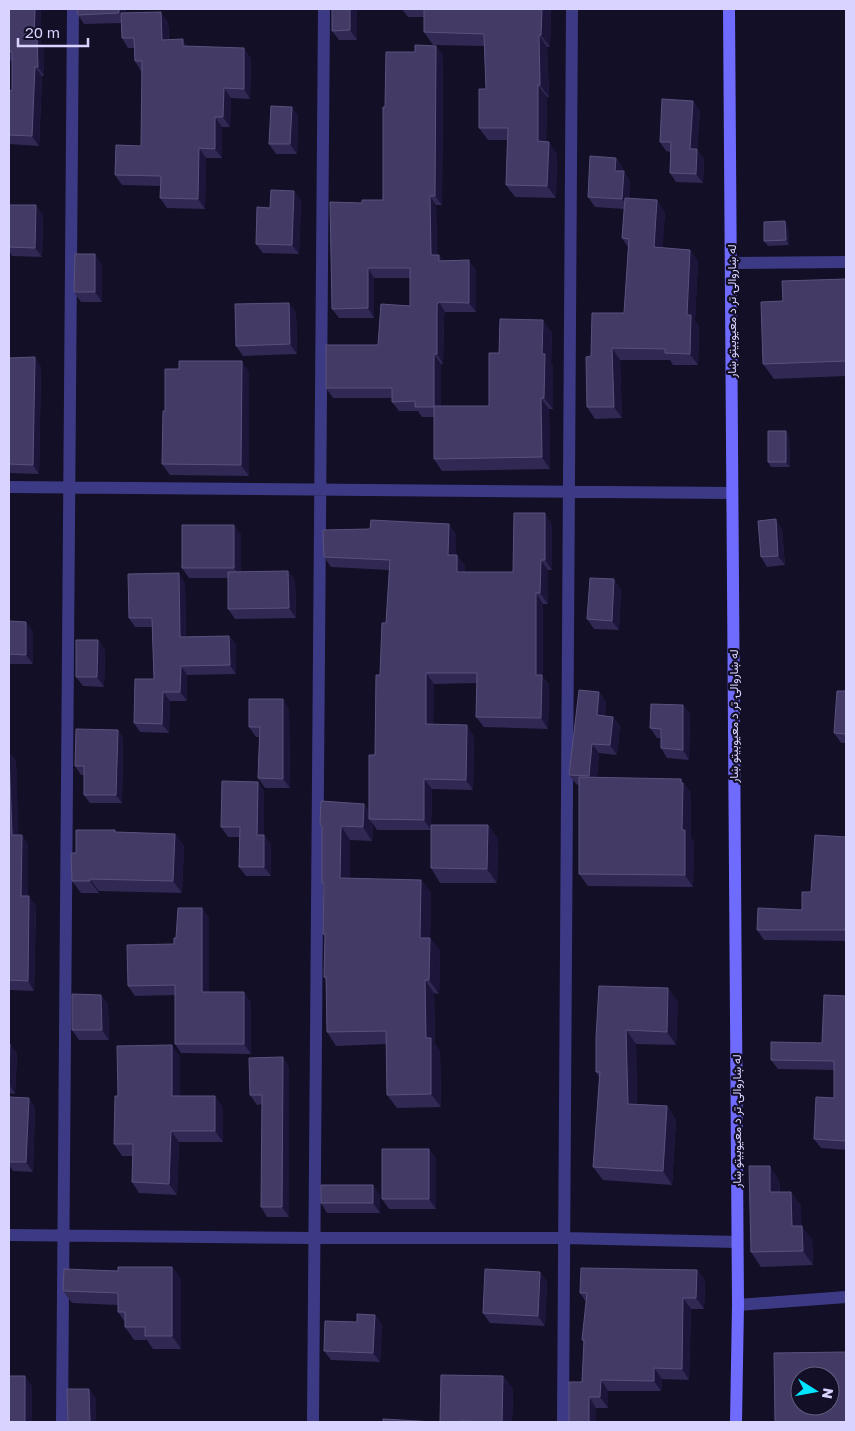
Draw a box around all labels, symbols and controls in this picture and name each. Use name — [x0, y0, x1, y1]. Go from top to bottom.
scale bar — [18, 15, 88, 47]
text: 20 m — [25, 23, 60, 41]
street label: له ښاروالۍ تر د معیوبیتو ښار — [724, 244, 740, 379]
street label: له ښاروالۍ تر د معیوبیتو ښار — [726, 649, 742, 784]
street label: له ښاروالۍ تر د معیوبیتو ښار — [729, 1054, 745, 1189]
north arrow — [790, 1366, 840, 1416]
text: N — [819, 1387, 838, 1400]

